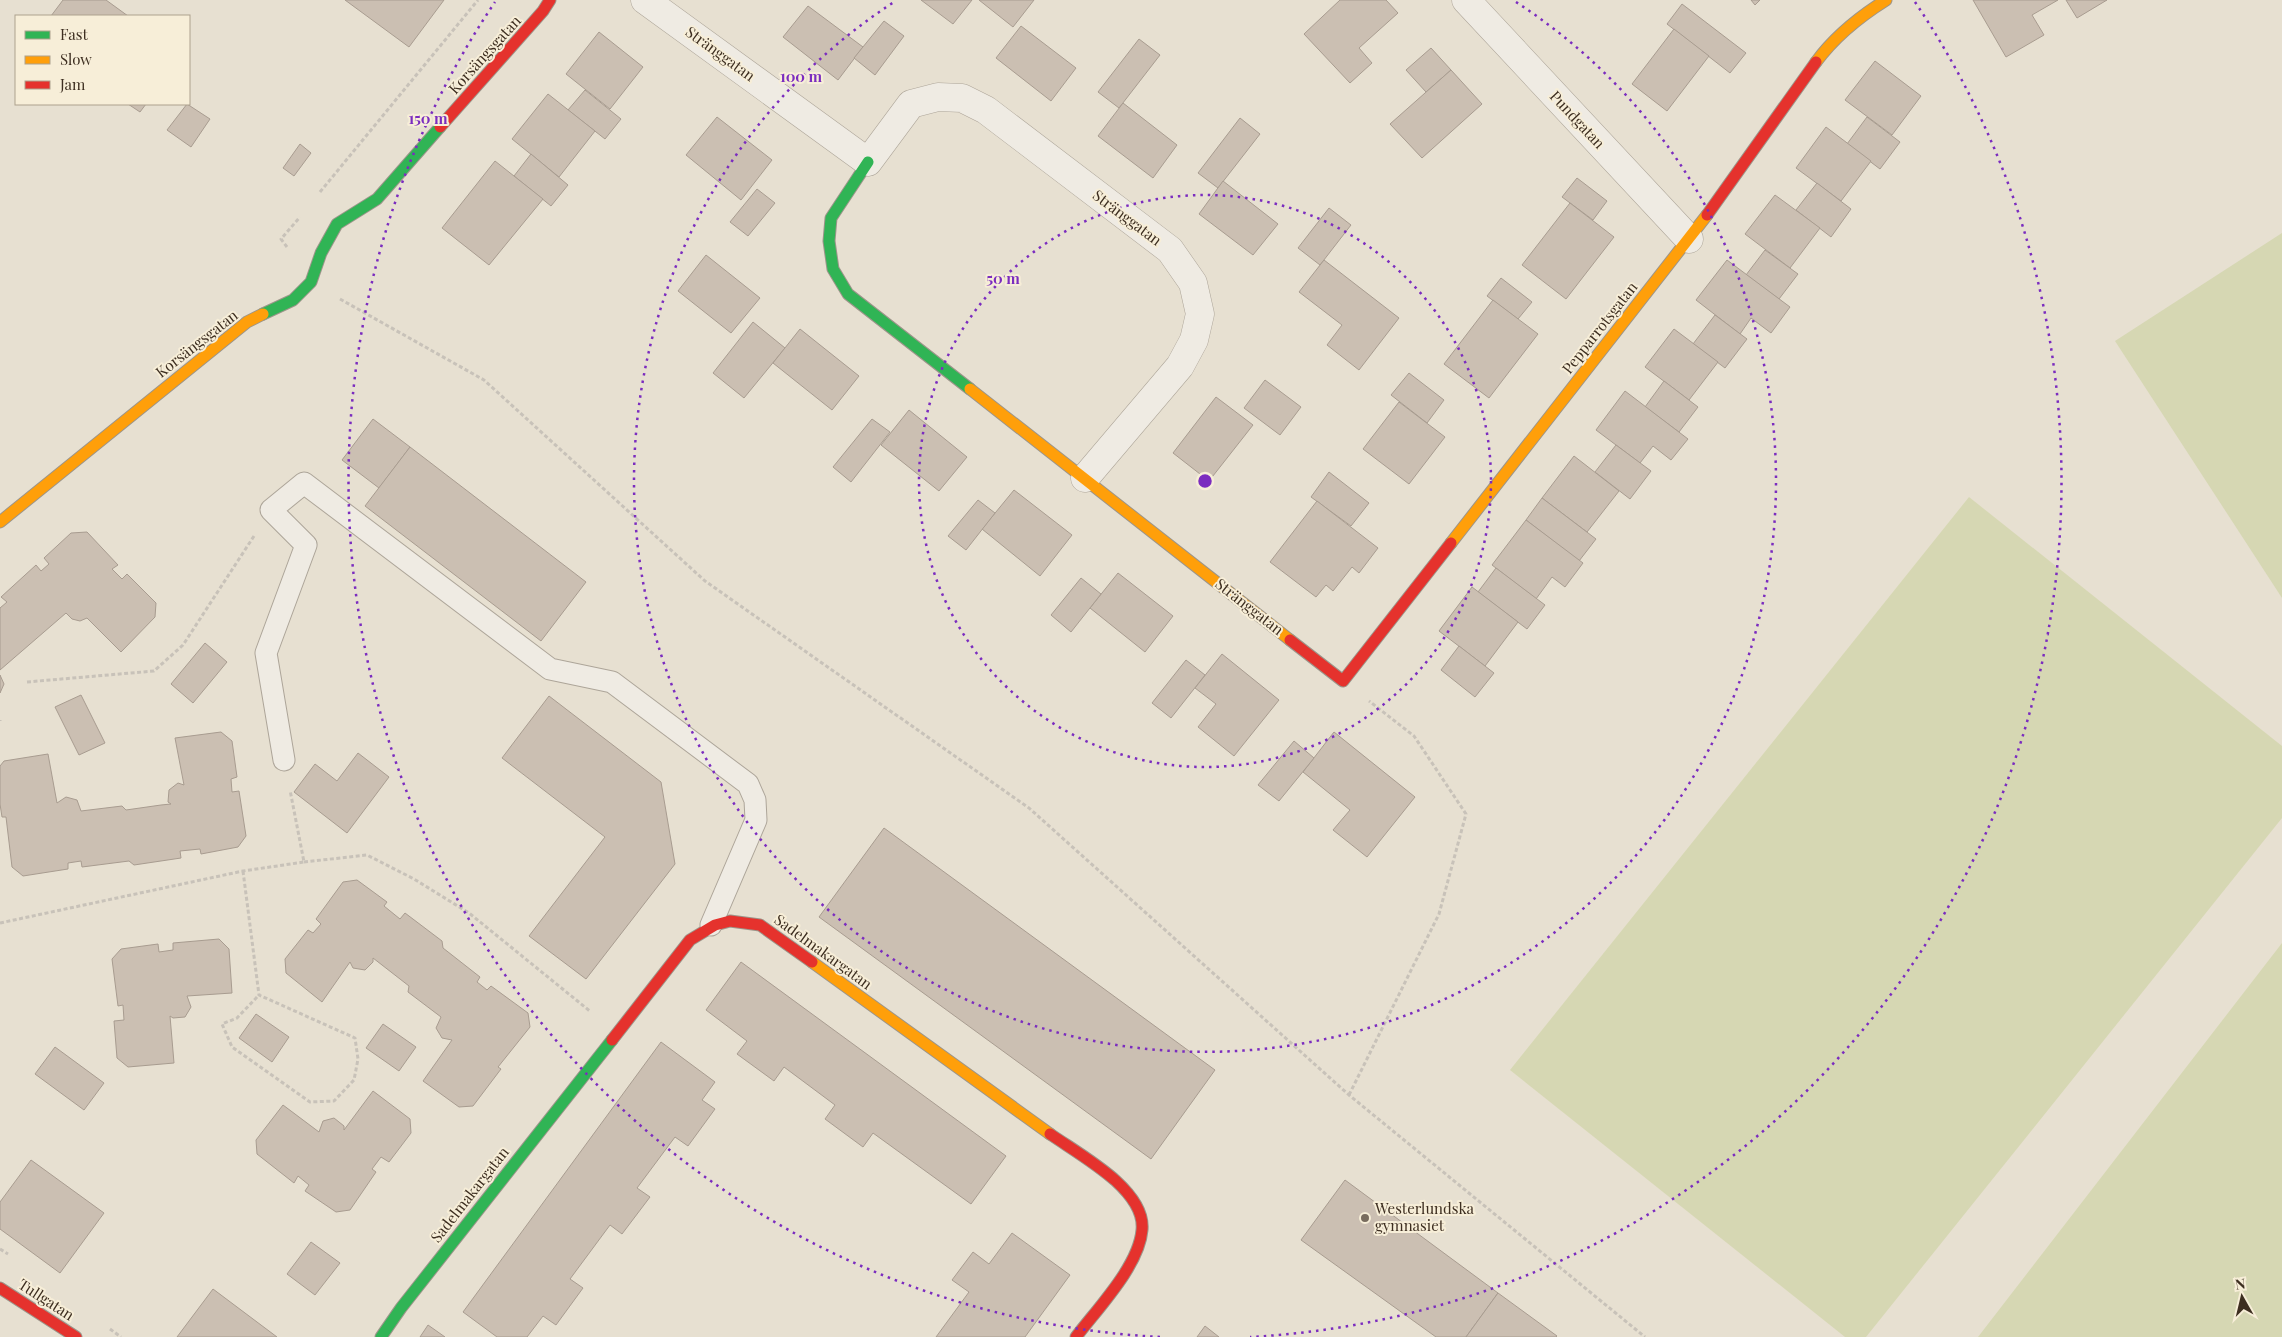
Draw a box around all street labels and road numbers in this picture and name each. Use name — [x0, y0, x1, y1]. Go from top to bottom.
street label: Korsängsgatan — [444, 11, 525, 98]
street label: Stränggatan — [682, 21, 759, 85]
street label: Pundgatan — [1546, 86, 1610, 153]
street label: Stränggatan — [1089, 185, 1166, 250]
street label: Pepparrotsgatan — [1557, 277, 1641, 377]
street label: Korsängsgatan — [151, 305, 242, 382]
street label: Stränggatan — [1211, 573, 1288, 639]
street label: Sadelmakargatan — [771, 909, 876, 993]
street label: Sadelmakargatan — [426, 1142, 513, 1246]
street label: Tullgatan — [15, 1274, 78, 1325]

